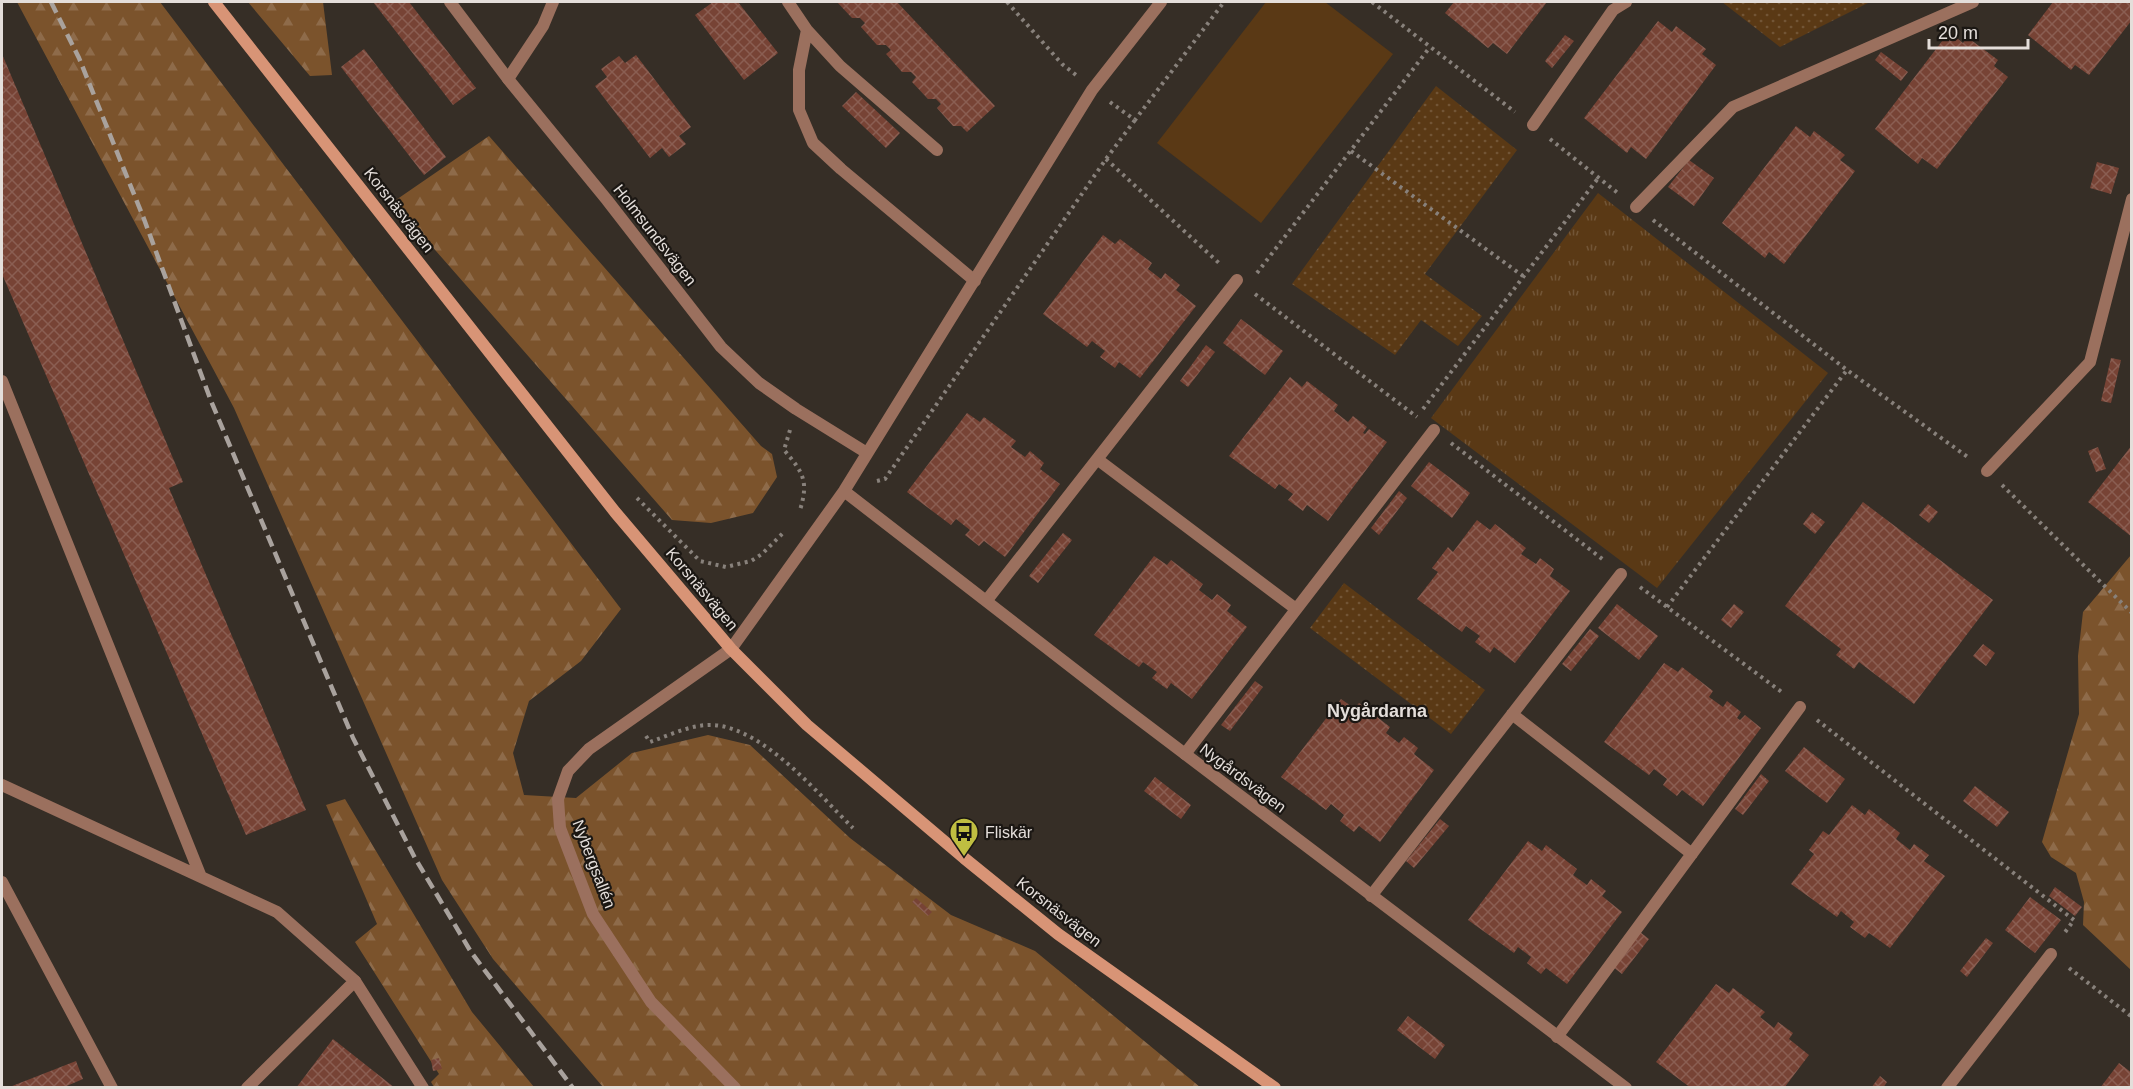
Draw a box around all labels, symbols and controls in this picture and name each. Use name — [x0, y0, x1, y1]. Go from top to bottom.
scale bar — [1929, 12, 2028, 50]
text: 20 m — [1938, 23, 1978, 43]
street label: Korsnäsvägen — [361, 164, 437, 256]
street label: Holmsundsvägen — [610, 181, 700, 289]
street label: Korsnäsvägen — [663, 544, 741, 634]
district label: Nygårdarna — [1327, 701, 1428, 721]
street label: Nygårdsvägen — [1197, 740, 1289, 816]
bus stop icon: Fliskär — [948, 816, 980, 858]
street label: Nybergsallén — [569, 817, 619, 911]
place label: Fliskär — [985, 824, 1033, 841]
street label: Korsnäsvägen — [1013, 874, 1105, 950]

